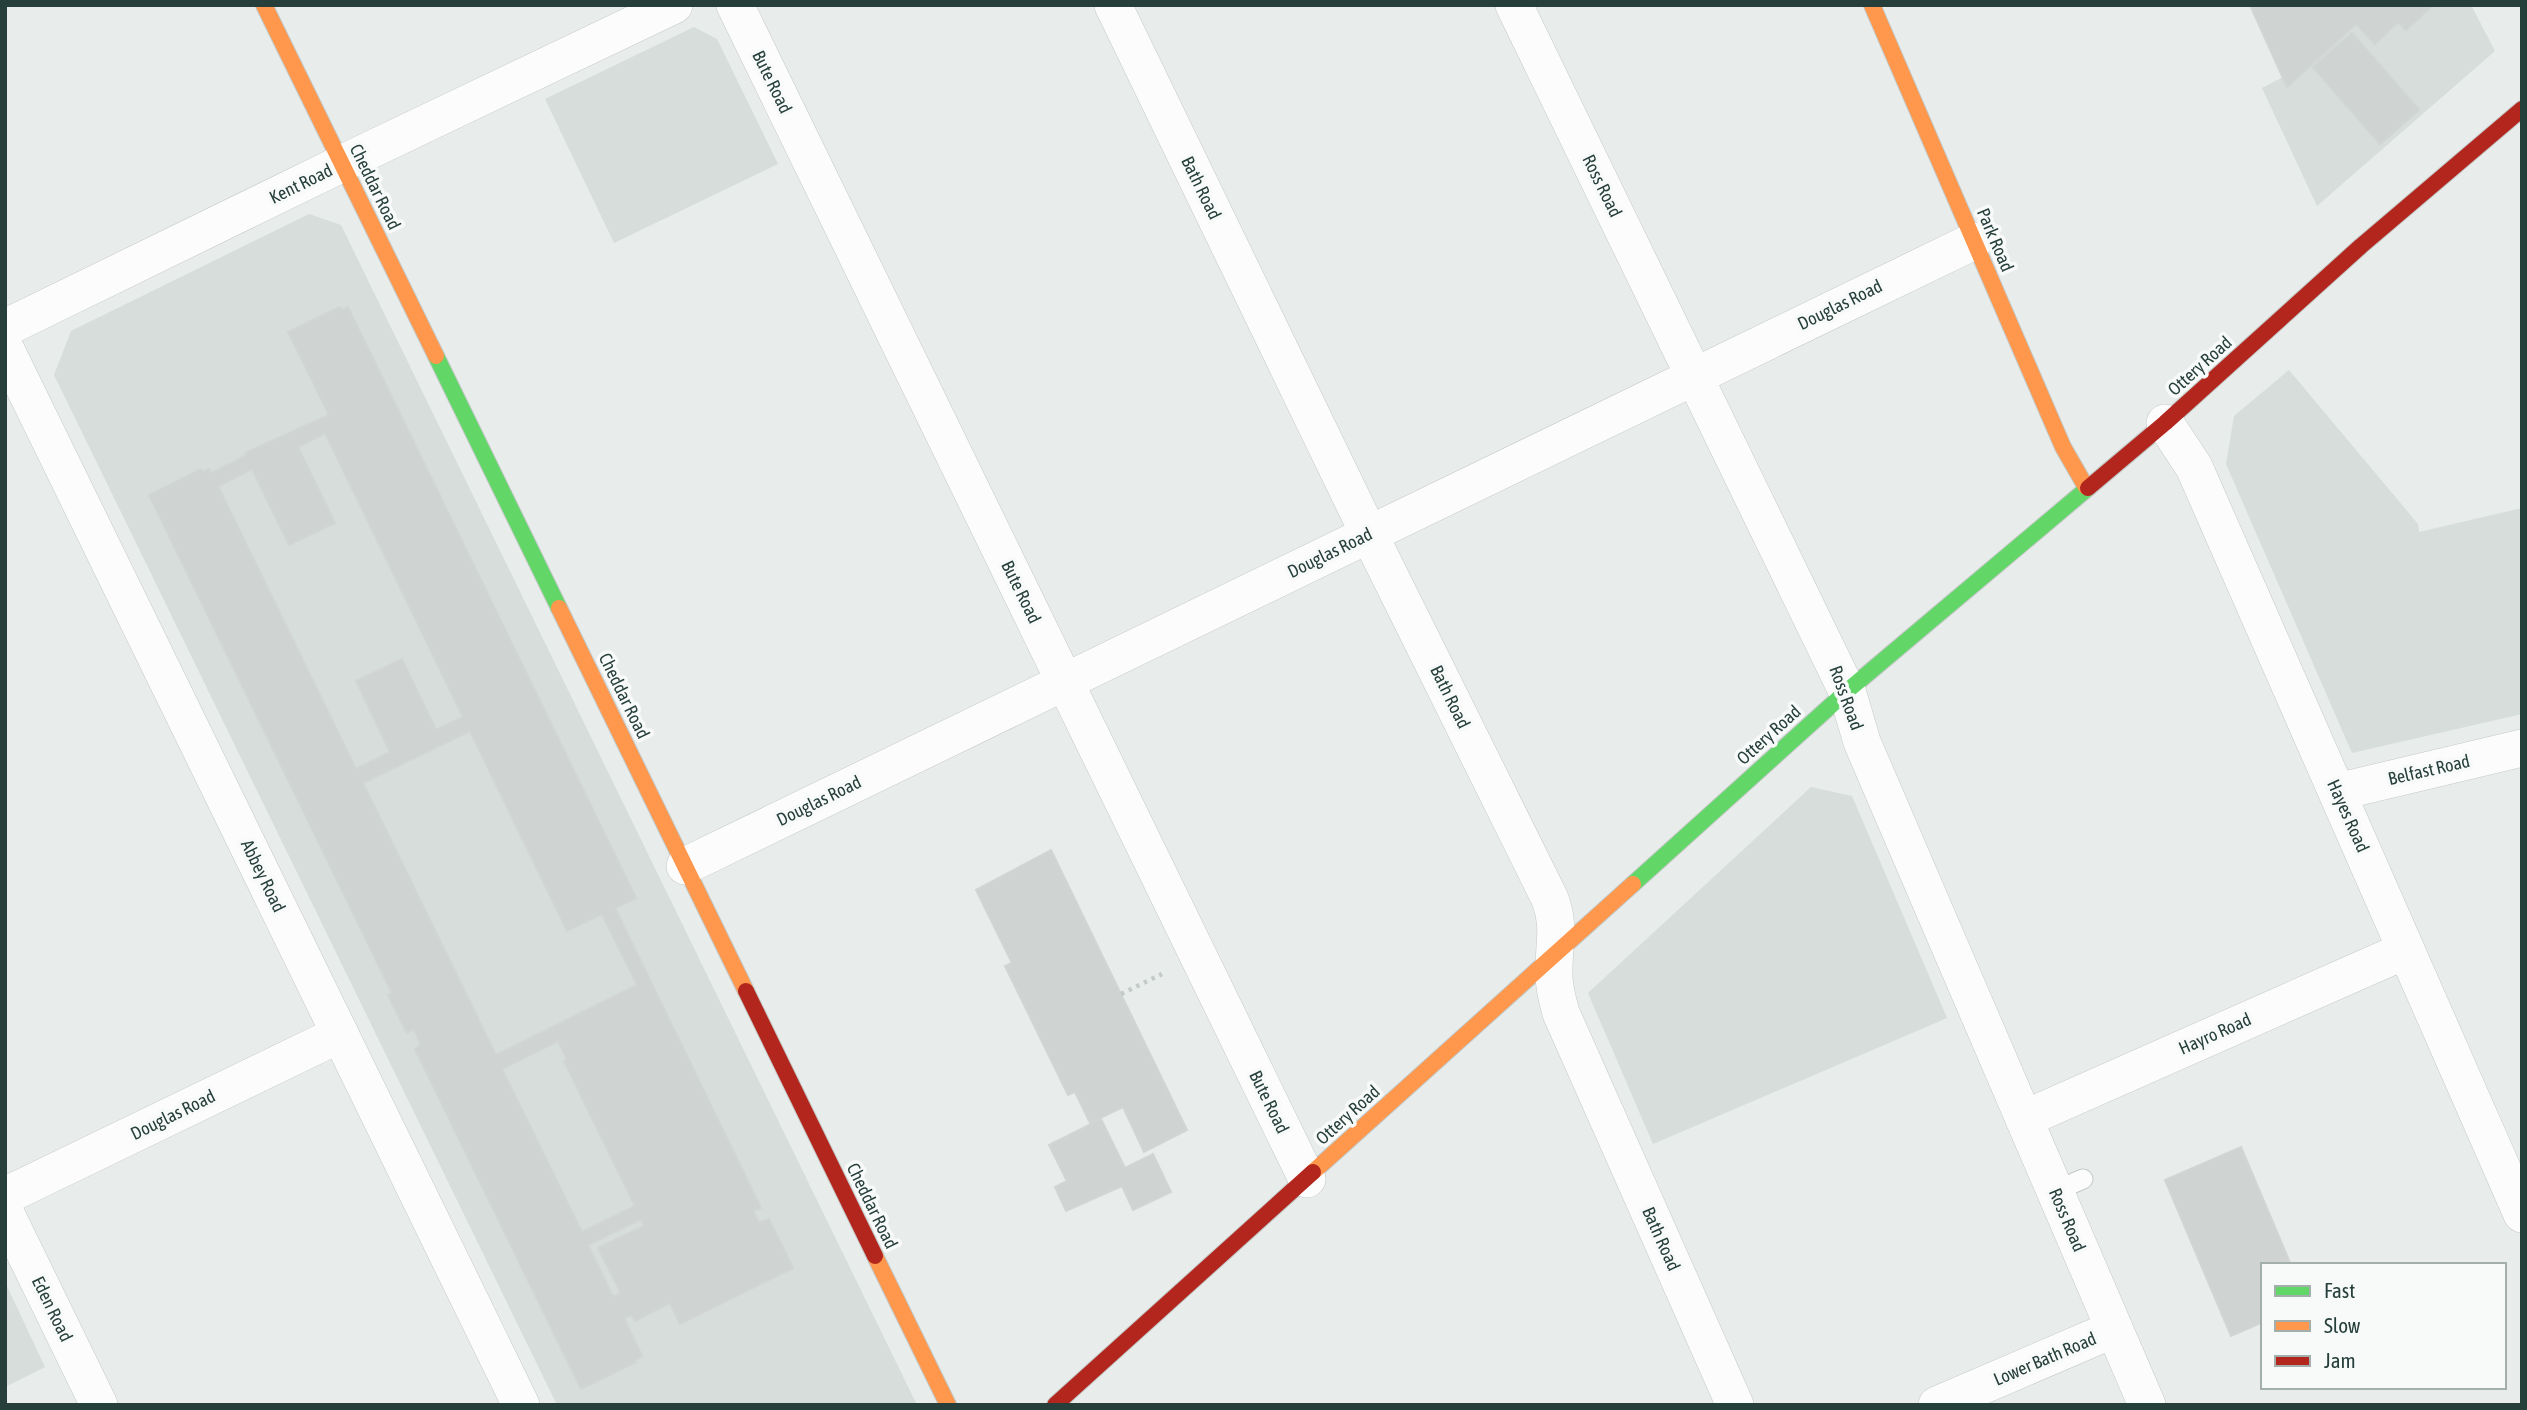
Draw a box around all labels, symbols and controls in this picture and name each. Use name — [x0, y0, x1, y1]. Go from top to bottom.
street label: Bute Road — [748, 47, 797, 117]
street label: Cheddar Road — [346, 141, 405, 233]
street label: Ross Road — [1578, 151, 1627, 220]
street label: Bath Road — [1177, 153, 1226, 223]
street label: Kent Road — [266, 159, 336, 208]
street label: Park Road — [1973, 205, 2018, 275]
street label: Douglas Road — [1794, 275, 1885, 334]
street label: Ottery Road — [2163, 332, 2236, 400]
street label: Douglas Road — [1284, 523, 1375, 582]
street label: Bute Road — [997, 557, 1046, 627]
street label: Cheddar Road — [595, 650, 654, 742]
street label: Bath Road — [1426, 662, 1475, 732]
street label: Ross Road — [1825, 663, 1868, 733]
street label: Ottery Road — [1732, 701, 1805, 769]
street label: Belfast Road — [2386, 750, 2472, 789]
street label: Douglas Road — [773, 771, 864, 830]
street label: Hayes Road — [2323, 776, 2374, 855]
street label: Abbey Road — [237, 836, 290, 915]
street label: Hayro Road — [2175, 1008, 2254, 1059]
street label: Bute Road — [1245, 1067, 1294, 1137]
street label: Ottery Road — [1311, 1081, 1384, 1149]
street label: Douglas Road — [127, 1085, 218, 1144]
street label: Cheddar Road — [843, 1160, 902, 1252]
street label: Ross Road — [2045, 1185, 2090, 1255]
street label: Bath Road — [1638, 1204, 1685, 1274]
legend — [2261, 1263, 2506, 1389]
street label: Eden Road — [28, 1273, 77, 1345]
text: Fast — [2324, 1278, 2355, 1302]
text: Slow — [2324, 1313, 2361, 1337]
street label: Lower Bath Road — [1990, 1328, 2099, 1390]
text: Jam — [2324, 1348, 2356, 1372]

